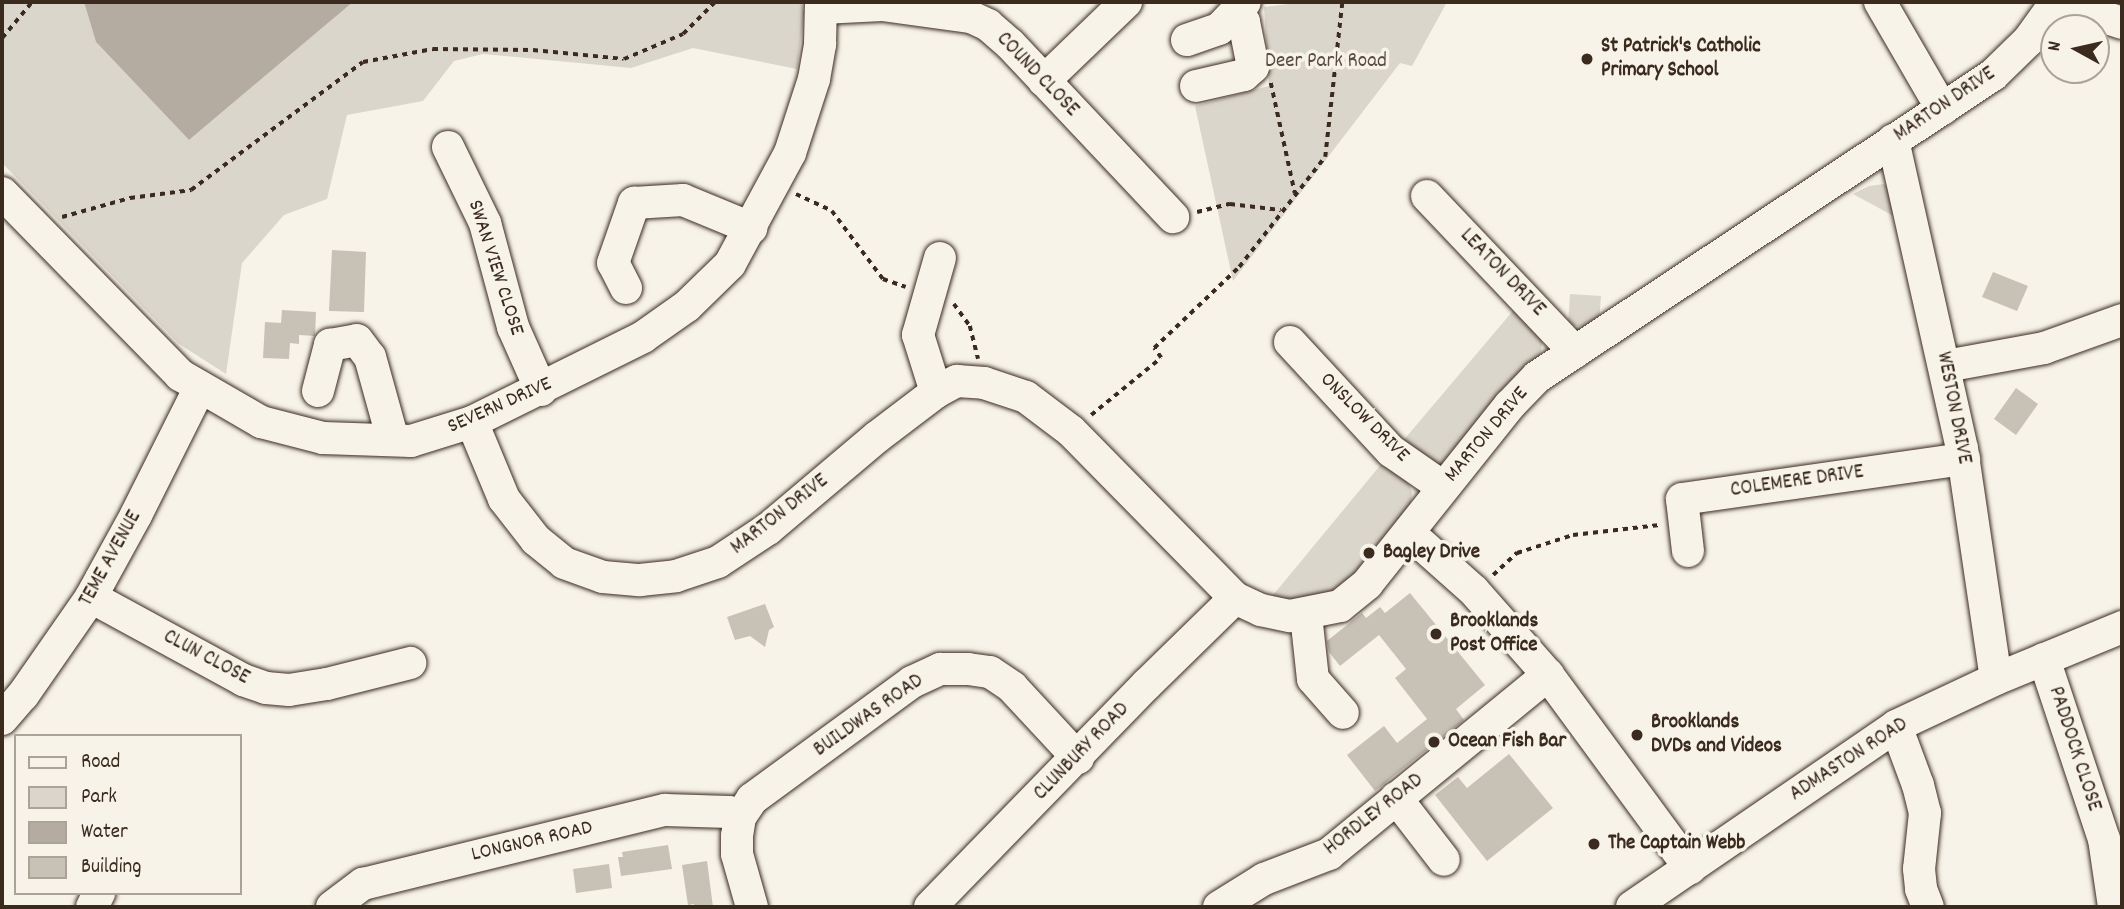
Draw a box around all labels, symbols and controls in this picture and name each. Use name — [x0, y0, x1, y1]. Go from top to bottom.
north arrow — [2040, 14, 2110, 84]
street label: COUND CLOSE — [990, 27, 1084, 123]
place label: St Patrick's Catholic Primary School — [1601, 34, 1761, 84]
text: N — [2042, 40, 2070, 53]
park label: Deer Park Road — [1265, 49, 1387, 75]
marker: St Patrick's Catholic Primary School — [1579, 51, 1595, 67]
street label: MARTON DRIVE — [1890, 62, 2000, 148]
street label: SWAN VIEW CLOSE — [461, 197, 529, 339]
street label: LEATON DRIVE — [1454, 224, 1550, 322]
street label: WESTON DRIVE — [1930, 350, 1976, 466]
street label: ONSLOW DRIVE — [1314, 368, 1414, 468]
street label: SEVERN DRIVE — [444, 372, 556, 440]
street label: MARTON DRIVE — [1440, 382, 1534, 488]
street label: COLEMERE DRIVE — [1729, 460, 1865, 504]
street label: MARTON DRIVE — [726, 469, 834, 561]
street label: TEME AVENUE — [74, 507, 148, 611]
place label: Bagley Drive — [1383, 540, 1480, 566]
marker: Bagley Drive — [1361, 545, 1377, 561]
place label: Brooklands Post Office — [1450, 609, 1538, 659]
street label: CLUN CLOSE — [159, 625, 253, 691]
marker: Brooklands Post Office — [1428, 626, 1444, 642]
street label: BUILDWAS ROAD — [809, 669, 929, 763]
street label: PADDOCK CLOSE — [2042, 684, 2106, 814]
street label: CLUNBURY ROAD — [1029, 698, 1135, 806]
place label: Brooklands DVDs and Videos — [1651, 710, 1782, 760]
street label: ADMASTON ROAD — [1785, 713, 1913, 807]
marker: Brooklands DVDs and Videos — [1629, 727, 1645, 743]
place label: Ocean Fish Bar — [1448, 729, 1566, 755]
legend — [14, 734, 242, 895]
marker: Ocean Fish Bar — [1426, 734, 1442, 750]
text: Road — [81, 748, 120, 778]
street label: HORDLEY ROAD — [1319, 768, 1429, 862]
text: Park — [81, 783, 117, 813]
street label: LONGNOR ROAD — [469, 816, 595, 868]
text: Water — [81, 818, 128, 848]
place label: The Captain Webb — [1608, 831, 1745, 857]
marker: The Captain Webb — [1586, 836, 1602, 852]
text: Building — [81, 853, 141, 883]

